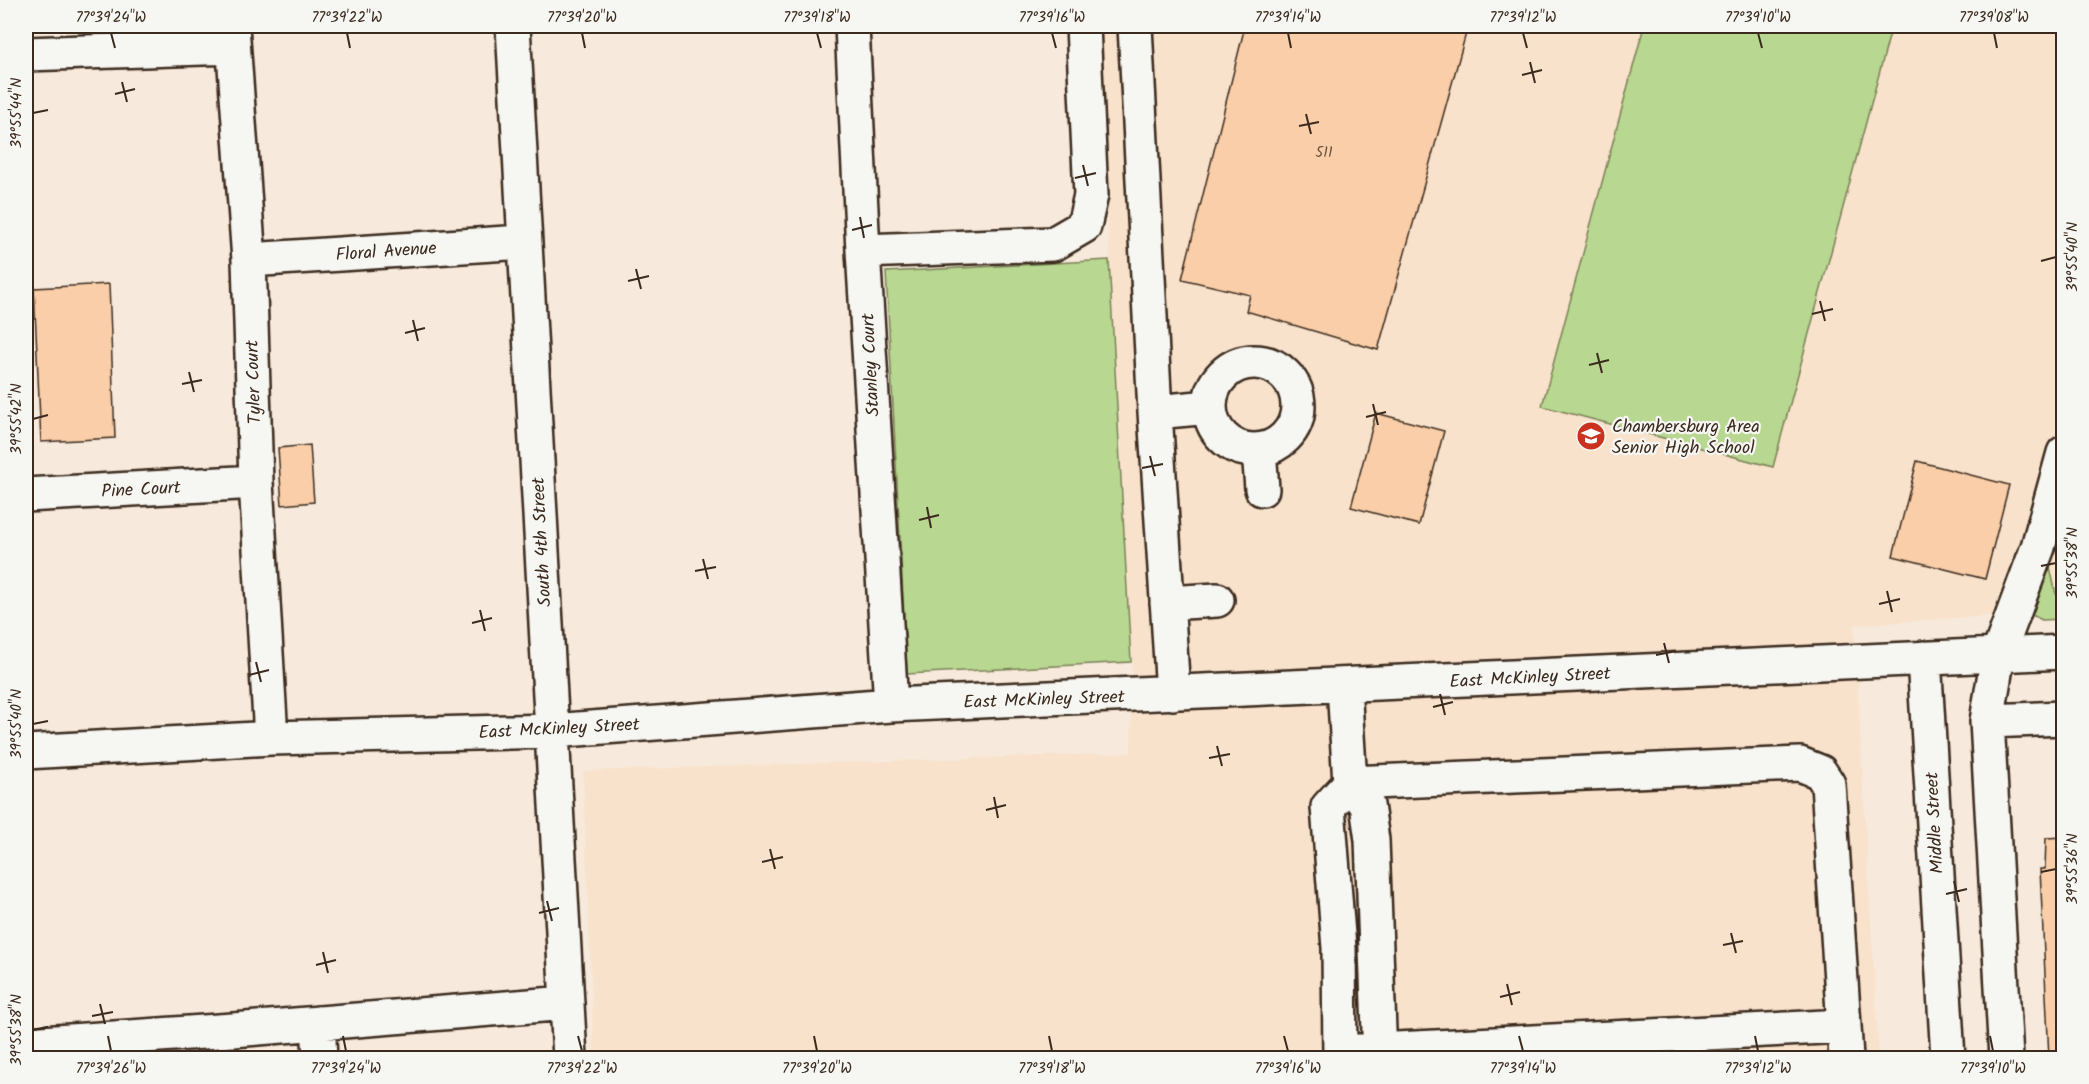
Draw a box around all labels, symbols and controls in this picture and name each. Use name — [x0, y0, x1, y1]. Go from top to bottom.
text: 77°39'24"W — [76, 6, 147, 30]
text: 77°39'22"W — [311, 6, 383, 30]
text: 77°39'20"W — [547, 6, 617, 30]
text: 77°39'18"W — [783, 6, 851, 30]
text: 77°39'16"W — [1019, 6, 1086, 30]
text: 77°39'14"W — [1255, 6, 1322, 30]
text: 77°39'12"W — [1489, 6, 1557, 30]
text: 77°39'10"W — [1725, 6, 1791, 30]
text: 77°39'08"W — [1959, 6, 2029, 30]
text: 39°55'44"N — [5, 78, 29, 148]
house number: 511 — [1315, 141, 1333, 165]
text: 39°55'40"N — [2061, 222, 2085, 292]
street label: Floral Avenue — [335, 235, 437, 270]
street label: Stanley Court — [854, 312, 889, 417]
street label: Tyler Court — [239, 338, 270, 425]
text: 39°55'42"N — [5, 383, 29, 455]
place label: Chambersburg Area Senior High School — [1612, 413, 1760, 463]
school or university icon: Chambersburg Area Senior High School — [1575, 420, 1607, 452]
street label: Pine Court — [101, 474, 183, 507]
street label: South 4th Street — [525, 475, 560, 607]
text: 39°55'38"N — [2061, 527, 2085, 599]
street label: East McKinley Street — [1449, 660, 1612, 697]
street label: East McKinley Street — [963, 683, 1126, 718]
text: 39°55'40"N — [5, 689, 29, 759]
street label: East McKinley Street — [478, 711, 641, 748]
street label: Middle Street — [1918, 770, 1953, 875]
text: 39°55'36"N — [2061, 833, 2085, 905]
text: 39°55'38"N — [5, 994, 29, 1066]
text: 77°39'26"W — [76, 1057, 147, 1081]
text: 77°39'24"W — [311, 1057, 382, 1081]
text: 77°39'22"W — [546, 1057, 618, 1081]
text: 77°39'20"W — [782, 1057, 852, 1081]
text: 77°39'18"W — [1018, 1057, 1086, 1081]
text: 77°39'16"W — [1255, 1057, 1322, 1081]
text: 77°39'14"W — [1490, 1057, 1557, 1081]
text: 77°39'12"W — [1724, 1057, 1792, 1081]
text: 77°39'10"W — [1960, 1057, 2026, 1081]

